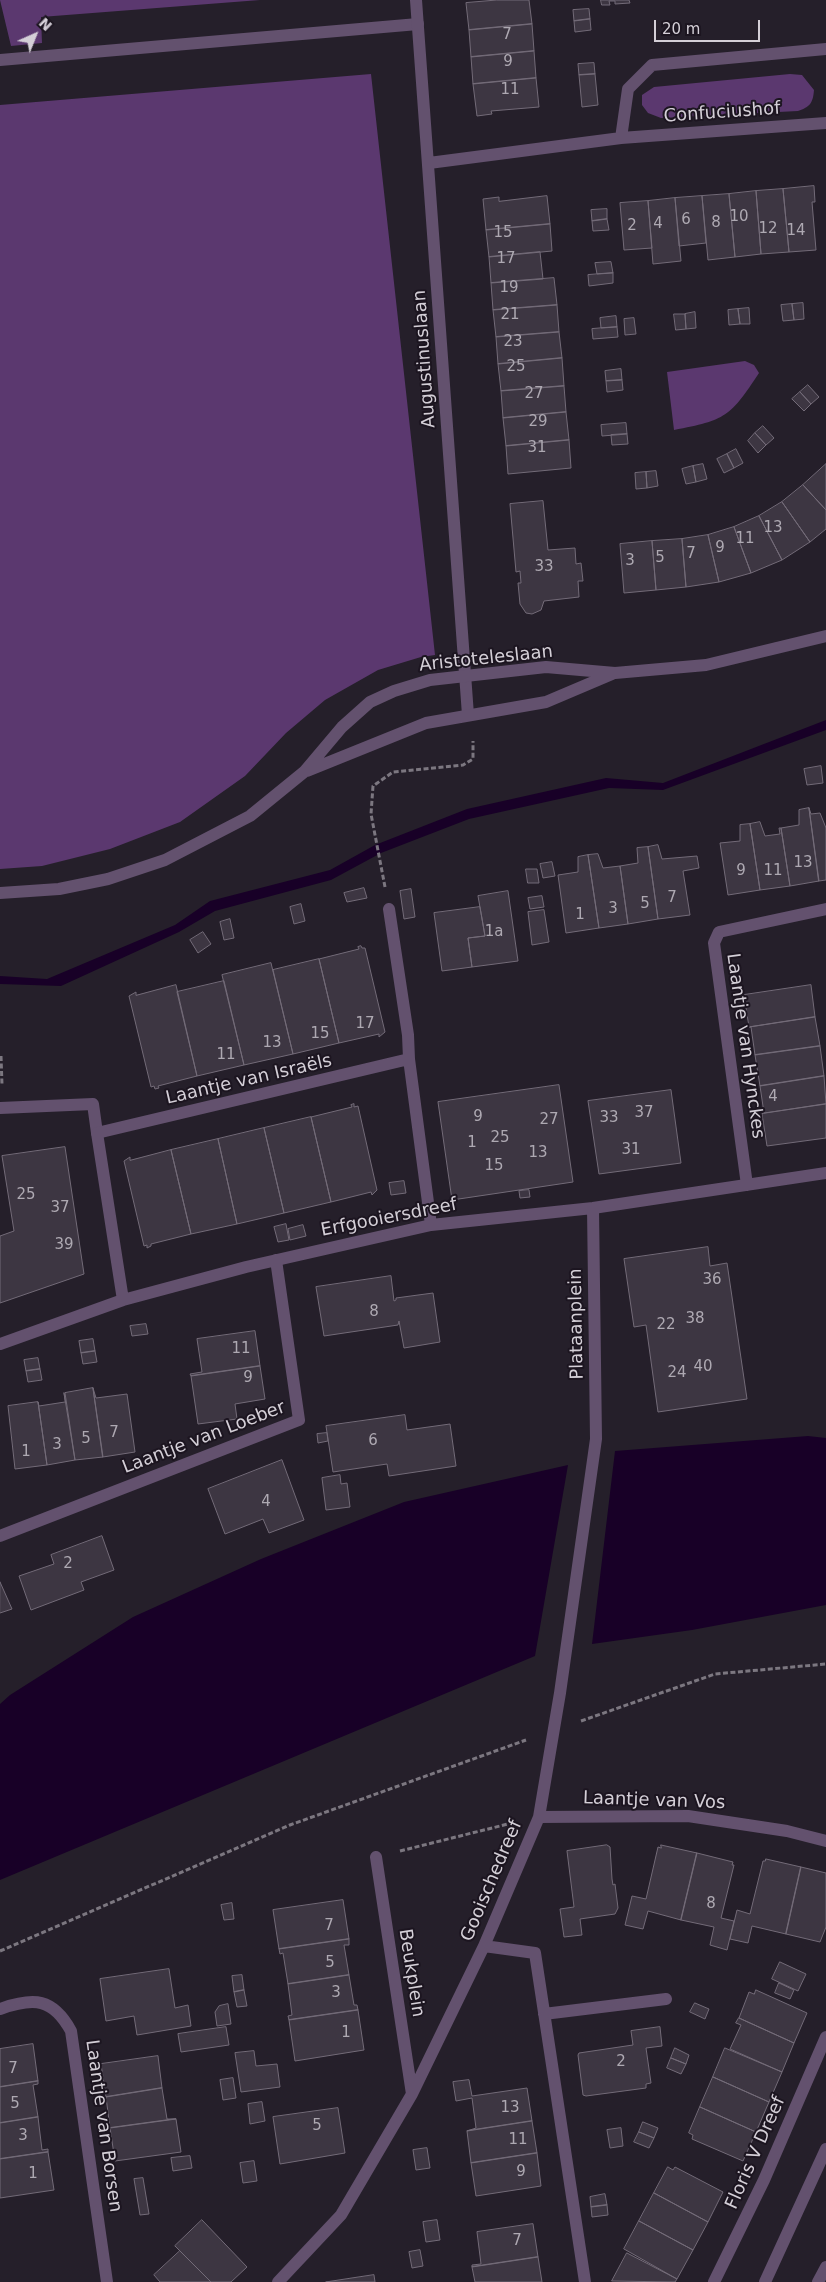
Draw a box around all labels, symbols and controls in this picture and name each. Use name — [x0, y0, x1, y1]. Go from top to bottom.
north arrow — [10, 10, 60, 60]
scale bar — [656, 10, 762, 42]
text: N — [36, 14, 55, 34]
text: 20 m — [662, 20, 700, 38]
house number: 7 — [502, 26, 512, 44]
house number: 9 — [503, 53, 513, 71]
house number: 11 — [500, 81, 520, 99]
street label: Confuciushof — [663, 98, 781, 128]
house number: 10 — [729, 208, 749, 226]
house number: 6 — [681, 211, 691, 229]
house number: 8 — [711, 214, 721, 232]
house number: 4 — [653, 215, 663, 233]
house number: 2 — [627, 217, 637, 235]
house number: 12 — [758, 220, 778, 238]
house number: 14 — [786, 222, 806, 240]
house number: 15 — [493, 224, 513, 242]
house number: 17 — [496, 250, 516, 268]
house number: 19 — [499, 279, 519, 297]
street label: Augustinuslaan — [409, 289, 441, 429]
house number: 21 — [500, 306, 520, 324]
house number: 23 — [503, 333, 523, 351]
house number: 25 — [506, 358, 526, 376]
house number: 27 — [524, 385, 544, 403]
house number: 29 — [528, 413, 548, 431]
house number: 31 — [527, 439, 547, 457]
house number: 13 — [763, 519, 783, 537]
house number: 11 — [735, 530, 755, 548]
house number: 9 — [715, 539, 725, 557]
house number: 7 — [686, 545, 696, 563]
house number: 5 — [655, 549, 665, 567]
house number: 3 — [625, 552, 635, 570]
house number: 33 — [534, 558, 554, 576]
street label: Aristoteleslaan — [418, 641, 554, 677]
house number: 13 — [793, 854, 813, 872]
house number: 9 — [736, 862, 746, 880]
house number: 11 — [763, 862, 783, 880]
house number: 7 — [667, 889, 677, 907]
house number: 5 — [640, 895, 650, 913]
house number: 3 — [608, 900, 618, 918]
house number: 1 — [575, 906, 585, 924]
house number: 1a — [485, 923, 503, 941]
street label: Laantje van Hynckes — [721, 952, 769, 1140]
house number: 17 — [355, 1015, 375, 1033]
house number: 15 — [310, 1025, 330, 1043]
house number: 13 — [262, 1034, 282, 1052]
house number: 11 — [216, 1046, 236, 1064]
street label: Laantje van Israëls — [164, 1050, 334, 1110]
house number: 4 — [768, 1088, 778, 1106]
house number: 37 — [634, 1104, 654, 1122]
house number: 9 — [473, 1108, 483, 1126]
house number: 33 — [599, 1109, 619, 1127]
house number: 27 — [539, 1111, 559, 1129]
house number: 25 — [490, 1129, 510, 1147]
house number: 1 — [467, 1134, 477, 1152]
house number: 31 — [621, 1141, 641, 1159]
house number: 13 — [528, 1144, 548, 1162]
house number: 15 — [484, 1157, 504, 1175]
house number: 25 — [16, 1186, 36, 1204]
street label: Erfgooiersdreef — [319, 1194, 459, 1242]
house number: 37 — [50, 1199, 70, 1217]
house number: 39 — [54, 1236, 74, 1254]
street label: Plataanplein — [565, 1268, 589, 1380]
house number: 36 — [702, 1271, 722, 1289]
house number: 8 — [369, 1303, 379, 1321]
house number: 38 — [685, 1310, 705, 1328]
house number: 22 — [656, 1316, 676, 1334]
house number: 11 — [231, 1340, 251, 1358]
house number: 40 — [693, 1358, 713, 1376]
house number: 24 — [667, 1364, 687, 1382]
house number: 9 — [243, 1369, 253, 1387]
street label: Laantje van Loeber — [119, 1397, 289, 1479]
house number: 7 — [109, 1424, 119, 1442]
house number: 5 — [81, 1430, 91, 1448]
house number: 6 — [368, 1432, 378, 1450]
house number: 3 — [52, 1436, 62, 1454]
house number: 1 — [21, 1443, 31, 1461]
house number: 4 — [261, 1493, 271, 1511]
house number: 2 — [63, 1555, 73, 1573]
street label: Laantje van Vos — [582, 1788, 726, 1814]
street label: Gooischedreef — [457, 1817, 527, 1945]
house number: 8 — [706, 1895, 716, 1913]
house number: 7 — [324, 1917, 334, 1935]
street label: Beukplein — [393, 1927, 429, 2019]
house number: 5 — [325, 1954, 335, 1972]
house number: 3 — [331, 1984, 341, 2002]
house number: 1 — [341, 2024, 351, 2042]
street label: Laantje van Borsen — [80, 2038, 126, 2214]
house number: 2 — [616, 2053, 626, 2071]
house number: 7 — [8, 2060, 18, 2078]
street label: Floris V Dreef — [721, 2093, 791, 2213]
house number: 5 — [10, 2095, 20, 2113]
house number: 13 — [500, 2099, 520, 2117]
house number: 5 — [312, 2117, 322, 2135]
house number: 3 — [18, 2127, 28, 2145]
house number: 11 — [508, 2131, 528, 2149]
house number: 9 — [516, 2163, 526, 2181]
house number: 1 — [28, 2165, 38, 2183]
house number: 7 — [512, 2232, 522, 2250]

